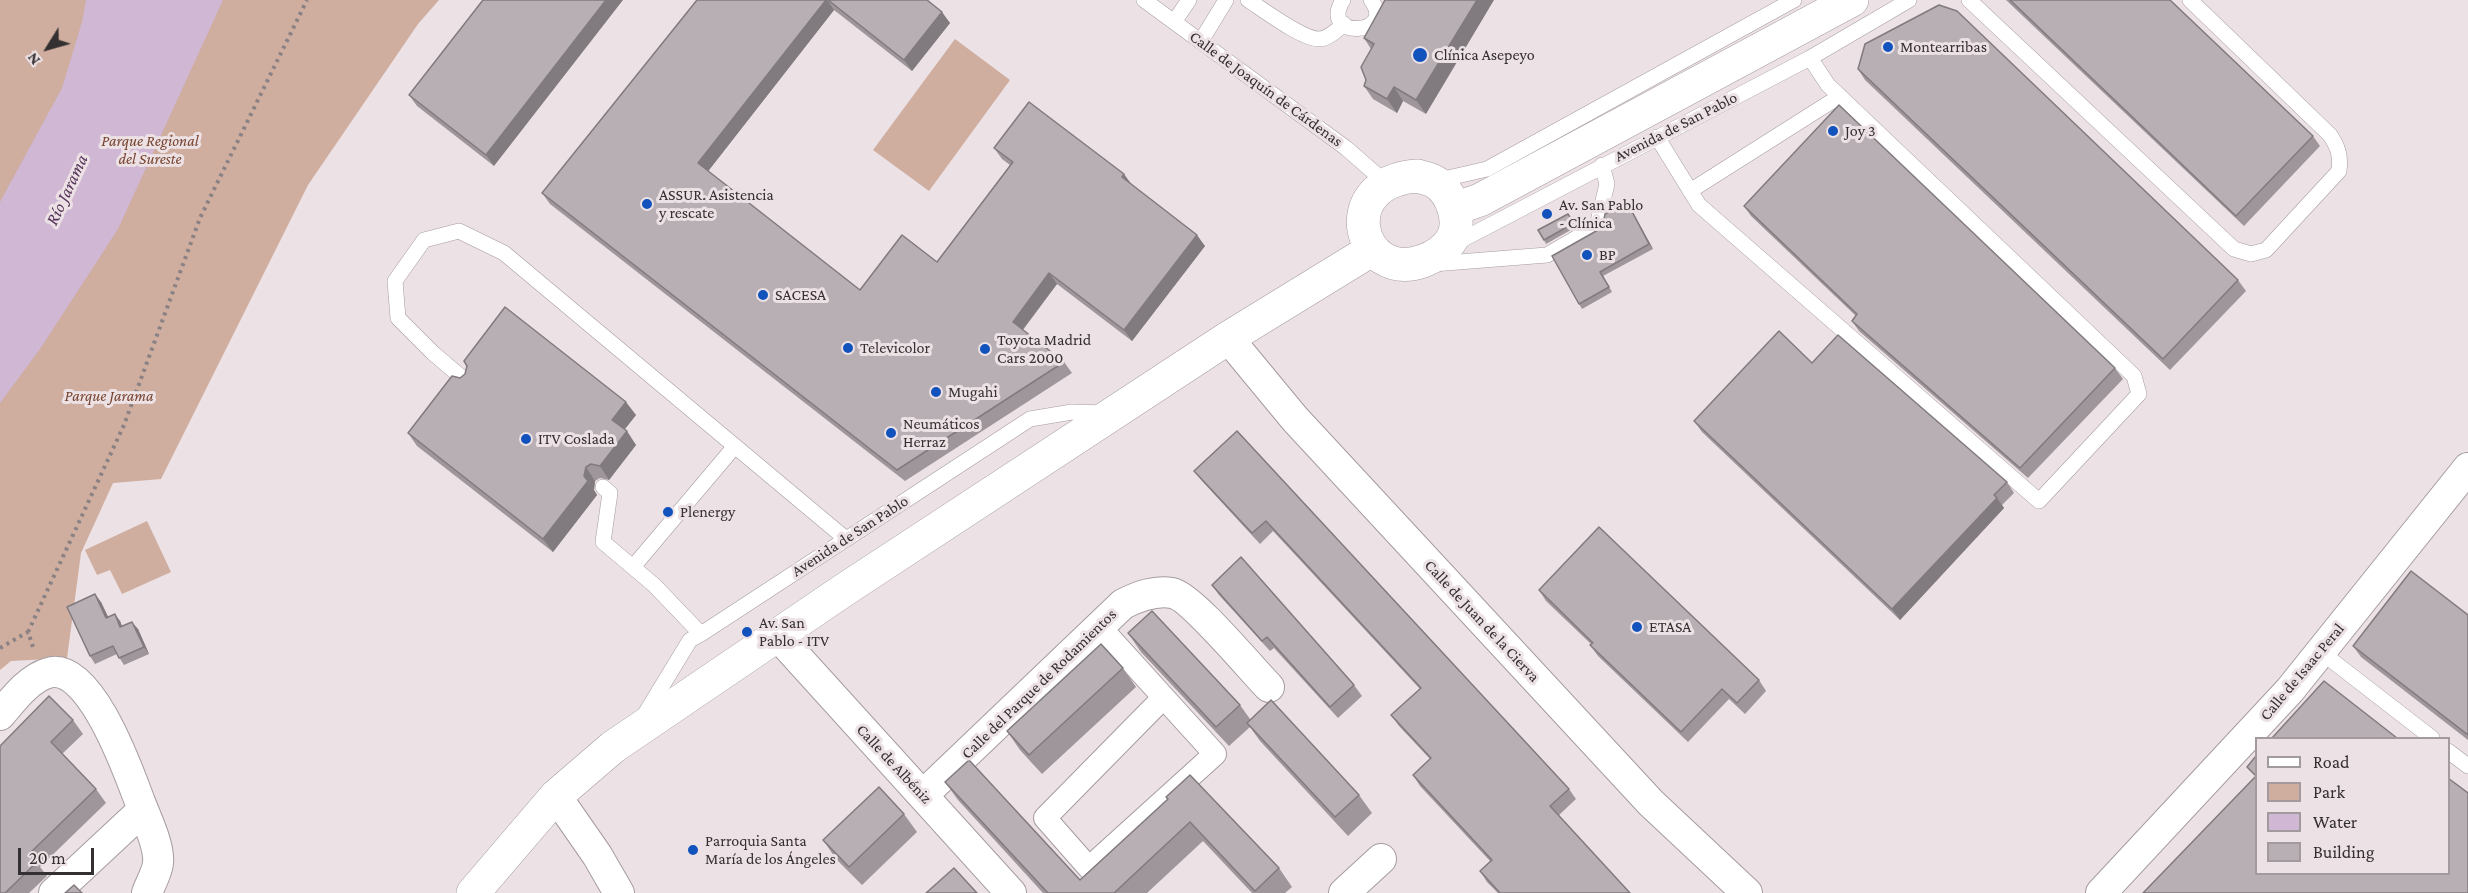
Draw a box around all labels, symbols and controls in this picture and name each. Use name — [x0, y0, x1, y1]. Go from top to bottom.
north arrow — [18, 18, 78, 78]
street label: Calle de Joaquín de Cárdenas — [1186, 27, 1346, 151]
place label: Montearribas — [1900, 37, 1987, 57]
marker: Montearribas — [1881, 40, 1895, 54]
place label: Clínica Asepeyo — [1434, 45, 1535, 65]
marker: Clínica Asepeyo — [1411, 46, 1429, 64]
text: N — [23, 50, 43, 69]
street label: Avenida de San Pablo — [1611, 88, 1741, 166]
place label: Joy 3 — [1845, 121, 1876, 141]
marker: Joy 3 — [1826, 124, 1840, 138]
park label: Parque Regional del Sureste — [101, 131, 199, 169]
water label: Río Jarama — [41, 151, 93, 229]
place label: ASSUR. Asistencia y rescate — [659, 185, 774, 223]
place label: Av. San Pablo - Clínica — [1559, 195, 1643, 233]
marker: ASSUR. Asistencia y rescate — [640, 197, 654, 211]
marker: Av. San Pablo - Clínica — [1540, 207, 1554, 221]
place label: BP — [1599, 245, 1616, 265]
marker: BP — [1580, 248, 1594, 262]
place label: SACESA — [775, 285, 826, 305]
marker: SACESA — [756, 288, 770, 302]
place label: Toyota Madrid Cars 2000 — [997, 330, 1091, 368]
place label: Televicolor — [860, 338, 930, 358]
marker: Televicolor — [841, 341, 855, 355]
marker: Toyota Madrid Cars 2000 — [978, 342, 992, 356]
place label: Mugahi — [948, 382, 998, 402]
marker: Mugahi — [929, 385, 943, 399]
park label: Parque Jarama — [64, 386, 154, 406]
place label: Neumáticos Herraz — [903, 414, 979, 452]
marker: Neumáticos Herraz — [884, 426, 898, 440]
place label: ITV Coslada — [538, 429, 615, 449]
marker: ITV Coslada — [519, 432, 533, 446]
street label: Avenida de San Pablo — [788, 491, 912, 581]
place label: Plenergy — [680, 502, 735, 522]
marker: Plenergy — [661, 505, 675, 519]
street label: Calle de Juan de la Cierva — [1420, 556, 1544, 686]
street label: Calle del Parque de Rodamientos — [957, 605, 1121, 763]
place label: Av. San Pablo - ITV — [759, 613, 829, 651]
place label: ETASA — [1649, 617, 1691, 637]
street label: Calle de Isaac Peral — [2256, 619, 2348, 725]
marker: ETASA — [1630, 620, 1644, 634]
marker: Av. San Pablo - ITV — [740, 625, 754, 639]
street label: Calle de Albéniz — [852, 720, 936, 808]
legend — [2255, 737, 2450, 875]
text: Road — [2313, 752, 2350, 772]
text: Park — [2313, 782, 2345, 802]
text: Water — [2313, 812, 2357, 832]
place label: Parroquia Santa María de los Ángeles — [705, 831, 836, 869]
scale bar — [21, 836, 98, 874]
text: Building — [2313, 842, 2374, 862]
marker: Parroquia Santa María de los Ángeles — [686, 843, 700, 857]
text: 20 m — [29, 848, 66, 868]

